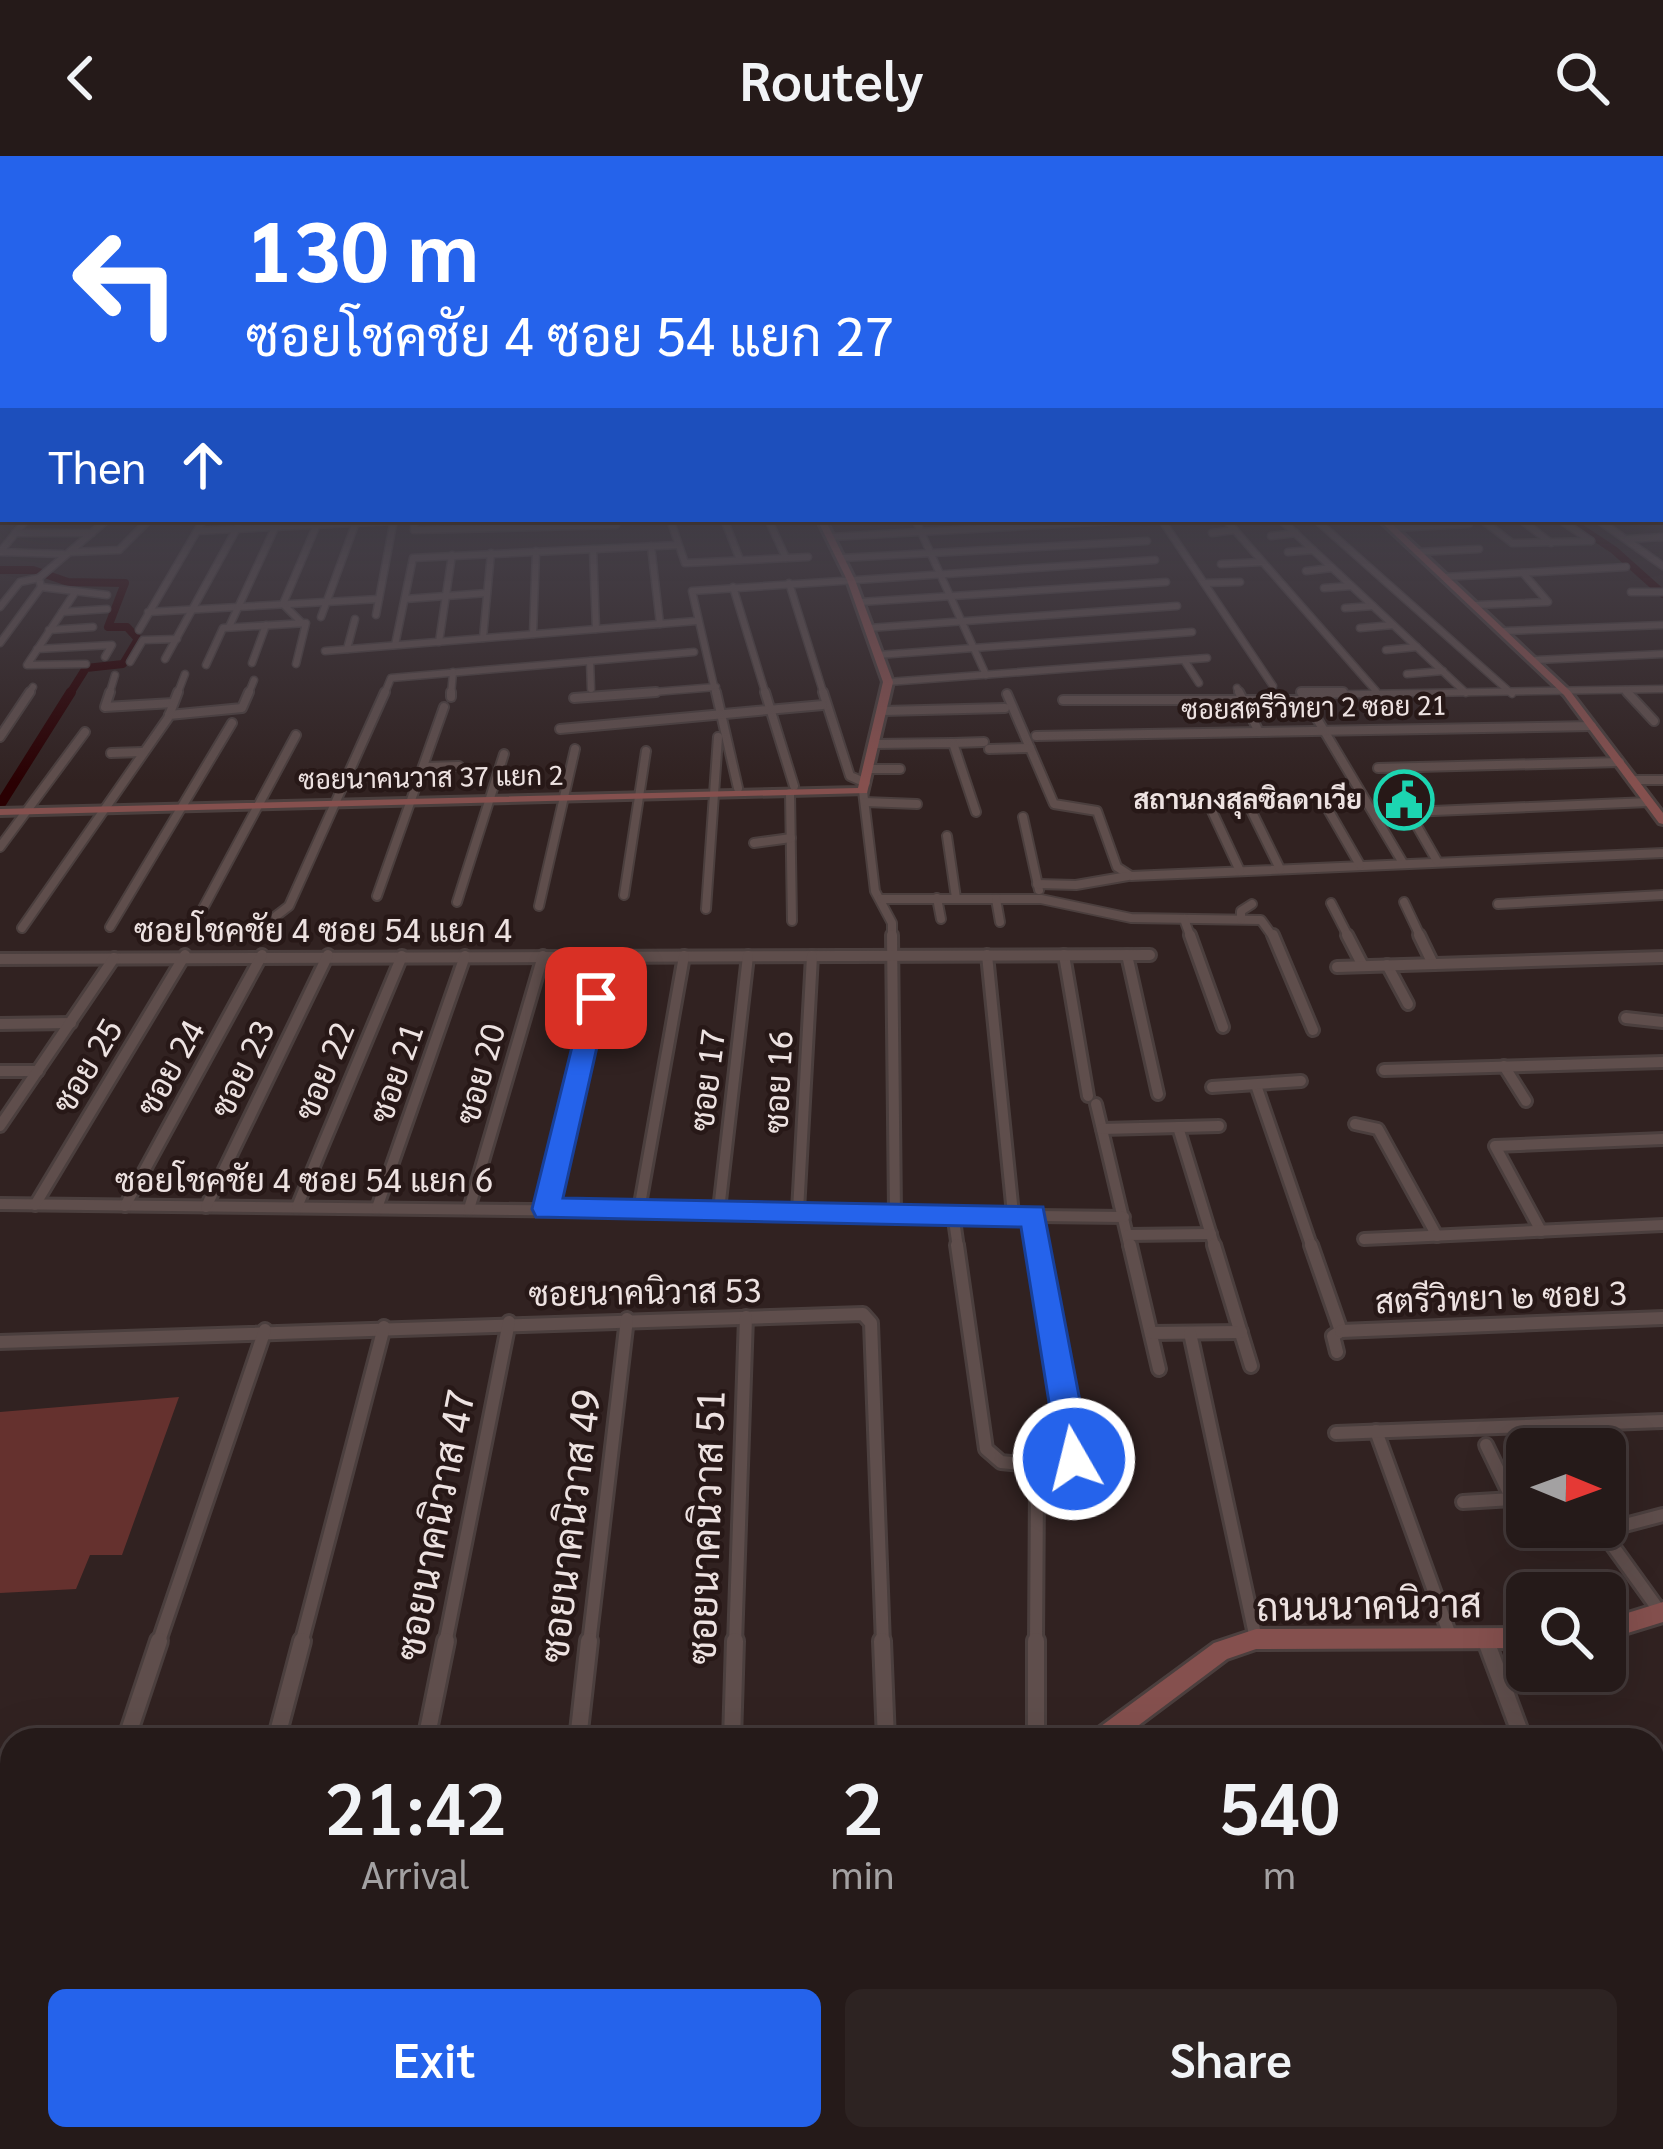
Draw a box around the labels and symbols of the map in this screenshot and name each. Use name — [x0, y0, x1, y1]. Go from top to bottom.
street label: ซอยสตรีวิทยา 2 ซอย 21 — [1181, 686, 1447, 725]
street label: ซอยนาคนวาส 37 แยก 2 — [298, 756, 564, 795]
public building icon: สถานกงสุลซิลดาเวีย — [1373, 769, 1435, 831]
place label: สถานกงสุลซิลดาเวีย — [1133, 780, 1362, 819]
street label: ซอยโชคชัย 4 ซอย 54 แยก 4 — [134, 907, 512, 950]
pin — [545, 947, 647, 1049]
street label: ซอย 25 — [41, 1010, 131, 1120]
street label: ซอย 24 — [125, 1012, 212, 1123]
street label: ซอย 23 — [199, 1013, 283, 1124]
street label: ซอย 22 — [283, 1015, 363, 1126]
street label: ซอย 21 — [358, 1017, 432, 1128]
street label: ซอย 20 — [444, 1018, 513, 1129]
street label: ซอย 17 — [678, 1026, 733, 1134]
street label: ซอย 16 — [752, 1029, 801, 1134]
street label: ซอยโชคชัย 4 ซอย 54 แยก 6 — [115, 1157, 493, 1200]
street label: ซอยนาคนิวาส 53 — [528, 1267, 762, 1314]
street label: สตรีวิทยา ๒ ซอย 3 — [1374, 1270, 1628, 1321]
street label: ซอยนาคนิวาส 47 — [381, 1385, 484, 1664]
street label: ซอยนาคนิวาส 49 — [525, 1386, 610, 1665]
street label: ซอยนาคนิวาส 51 — [673, 1388, 734, 1665]
position arrow — [1011, 1396, 1137, 1522]
north arrow — [1506, 1428, 1626, 1548]
street label: ถนนนาคนิวาส — [1256, 1575, 1482, 1630]

